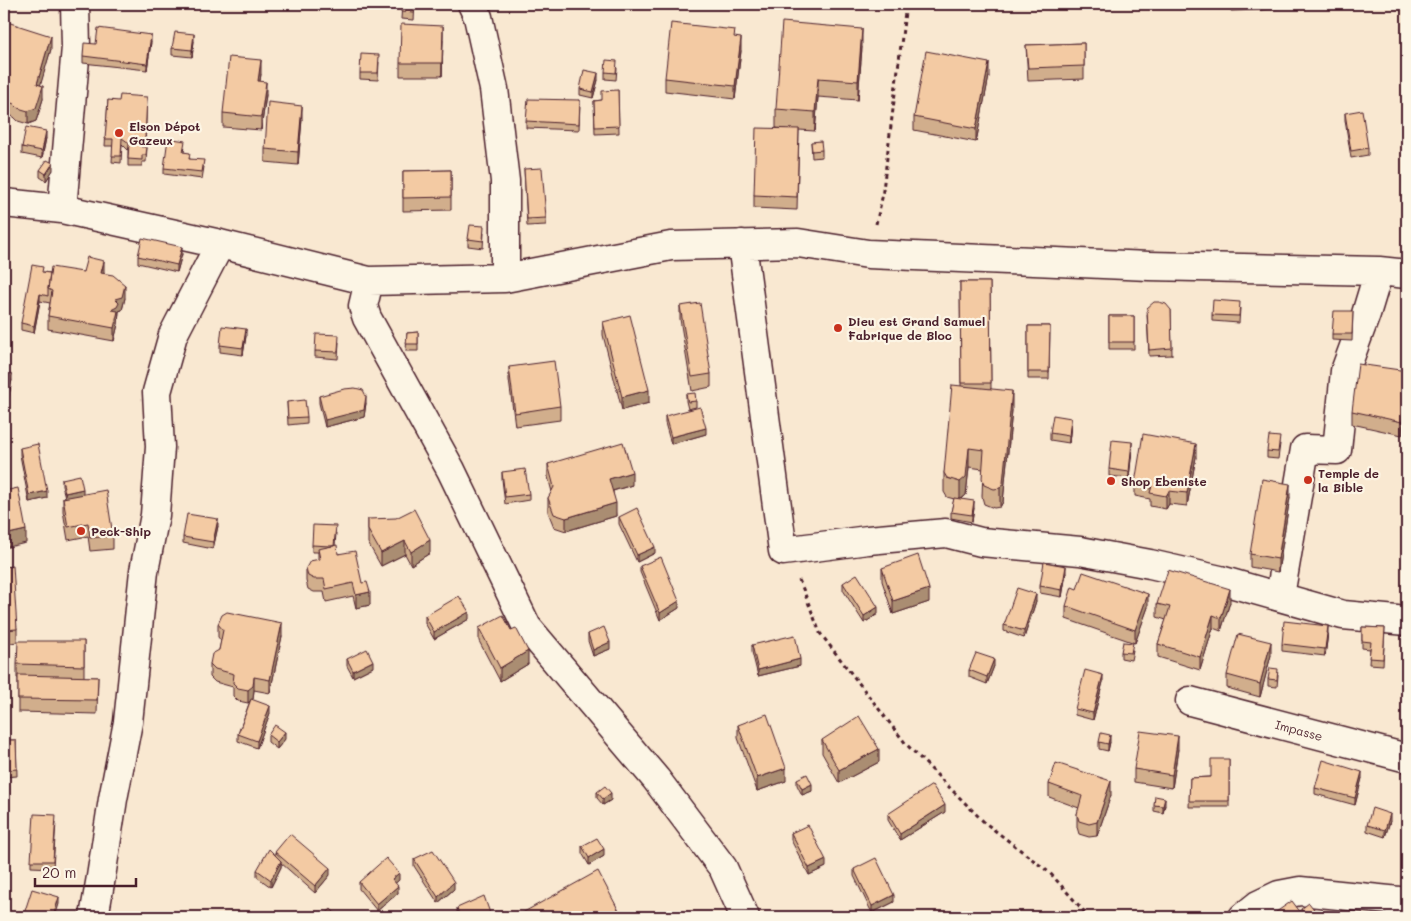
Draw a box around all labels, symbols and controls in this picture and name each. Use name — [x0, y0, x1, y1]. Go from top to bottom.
place label: Elson Dépot Gazeux — [129, 118, 200, 148]
marker: Elson Dépot Gazeux — [113, 127, 125, 139]
place label: Dieu est Grand Samuel Fabrique de Bloc — [848, 313, 985, 343]
marker: Dieu est Grand Samuel Fabrique de Bloc — [832, 322, 844, 334]
place label: Temple de la Bible — [1318, 465, 1379, 495]
place label: Shop Ebeniste — [1121, 473, 1207, 489]
marker: Temple de la Bible — [1302, 474, 1314, 486]
marker: Shop Ebeniste — [1105, 475, 1117, 487]
place label: Peck-Ship — [91, 523, 152, 539]
marker: Peck-Ship — [75, 525, 87, 537]
street label: Impasse — [1273, 716, 1325, 744]
scale bar — [35, 856, 136, 888]
text: 20 m — [42, 862, 76, 882]

